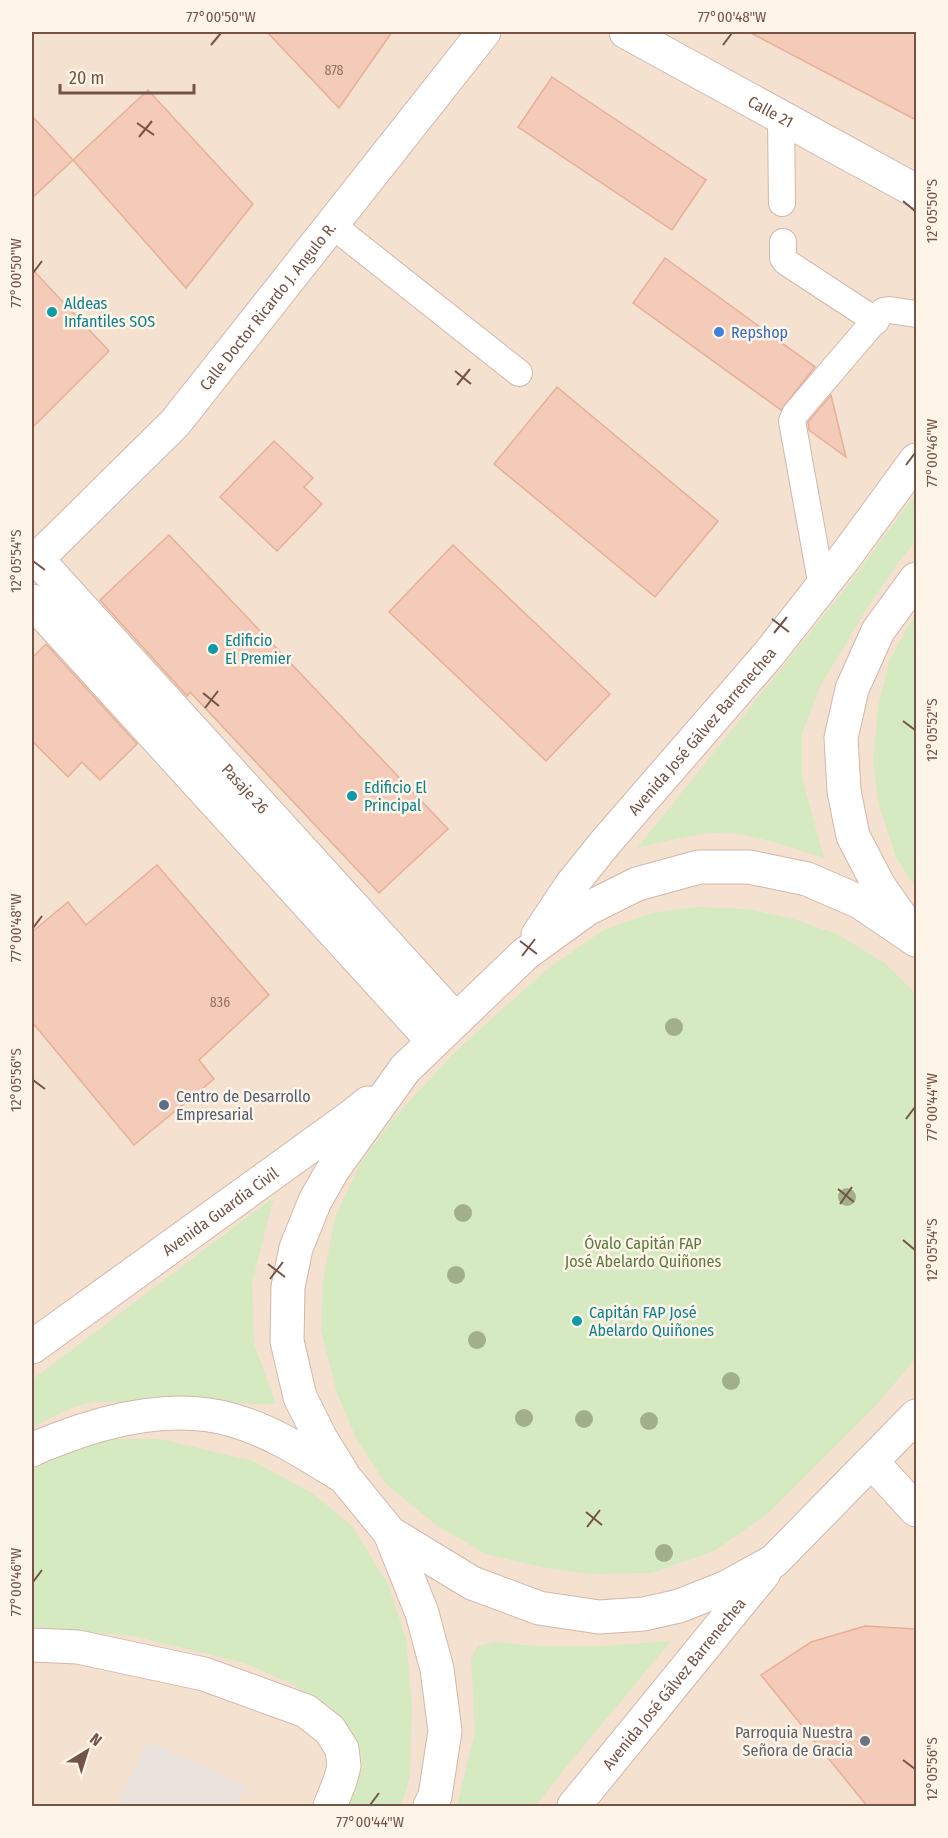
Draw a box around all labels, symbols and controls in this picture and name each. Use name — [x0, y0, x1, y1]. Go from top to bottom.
text: 77°00'50"W — [186, 8, 256, 26]
text: 77°00'48"W — [698, 8, 766, 26]
scale bar — [60, 57, 194, 95]
house number: 878 — [324, 62, 344, 79]
text: 20 m — [69, 67, 104, 89]
street label: Calle 21 — [745, 91, 797, 131]
text: 12°05'50"S — [923, 179, 941, 243]
street label: Calle Doctor Ricardo J. Angulo R. — [195, 218, 340, 394]
text: 77°00'50"W — [7, 238, 25, 308]
place label: Aldeas Infantiles SOS — [64, 294, 155, 331]
marker: Aldeas Infantiles SOS — [45, 305, 59, 319]
place label: Repshop — [731, 323, 788, 342]
marker: Repshop — [712, 325, 726, 339]
text: 77°00'46"W — [923, 419, 941, 487]
text: 12°05'54"S — [7, 529, 25, 593]
place label: Edificio El Premier — [225, 631, 292, 668]
marker: Edificio El Premier — [206, 642, 220, 656]
street label: Avenida José Gálvez Barrenechea — [624, 643, 780, 819]
text: 12°05'52"S — [923, 698, 941, 762]
street label: Pasaje 26 — [218, 760, 273, 817]
place label: Edificio El Principal — [364, 778, 427, 815]
marker: Edificio El Principal — [345, 789, 359, 803]
text: 77°00'48"W — [7, 894, 25, 962]
house number: 836 — [210, 994, 230, 1011]
text: 12°05'56"S — [7, 1048, 25, 1112]
text: 77°00'44"W — [923, 1073, 941, 1141]
place label: Centro de Desarrollo Empresarial — [176, 1087, 311, 1124]
marker: Centro de Desarrollo Empresarial — [157, 1098, 171, 1112]
street label: Avenida Guardia Civil — [158, 1163, 282, 1259]
text: 12°05'54"S — [923, 1218, 941, 1282]
park label: Óvalo Capitán FAP José Abelardo Quiñones — [565, 1234, 721, 1271]
place label: Capitán FAP José Abelardo Quiñones — [589, 1303, 714, 1340]
marker: Capitán FAP José Abelardo Quiñones — [570, 1314, 584, 1328]
text: 77°00'46"W — [7, 1548, 25, 1616]
street label: Avenida José Gálvez Barrenechea — [598, 1594, 749, 1773]
north arrow — [57, 1721, 117, 1781]
place label: Parroquia Nuestra Señora de Gracia — [735, 1723, 853, 1760]
text: N — [86, 1729, 106, 1750]
marker: Parroquia Nuestra Señora de Gracia — [858, 1734, 872, 1748]
text: 12°05'56"S — [923, 1737, 941, 1801]
text: 77°00'44"W — [336, 1813, 404, 1831]

